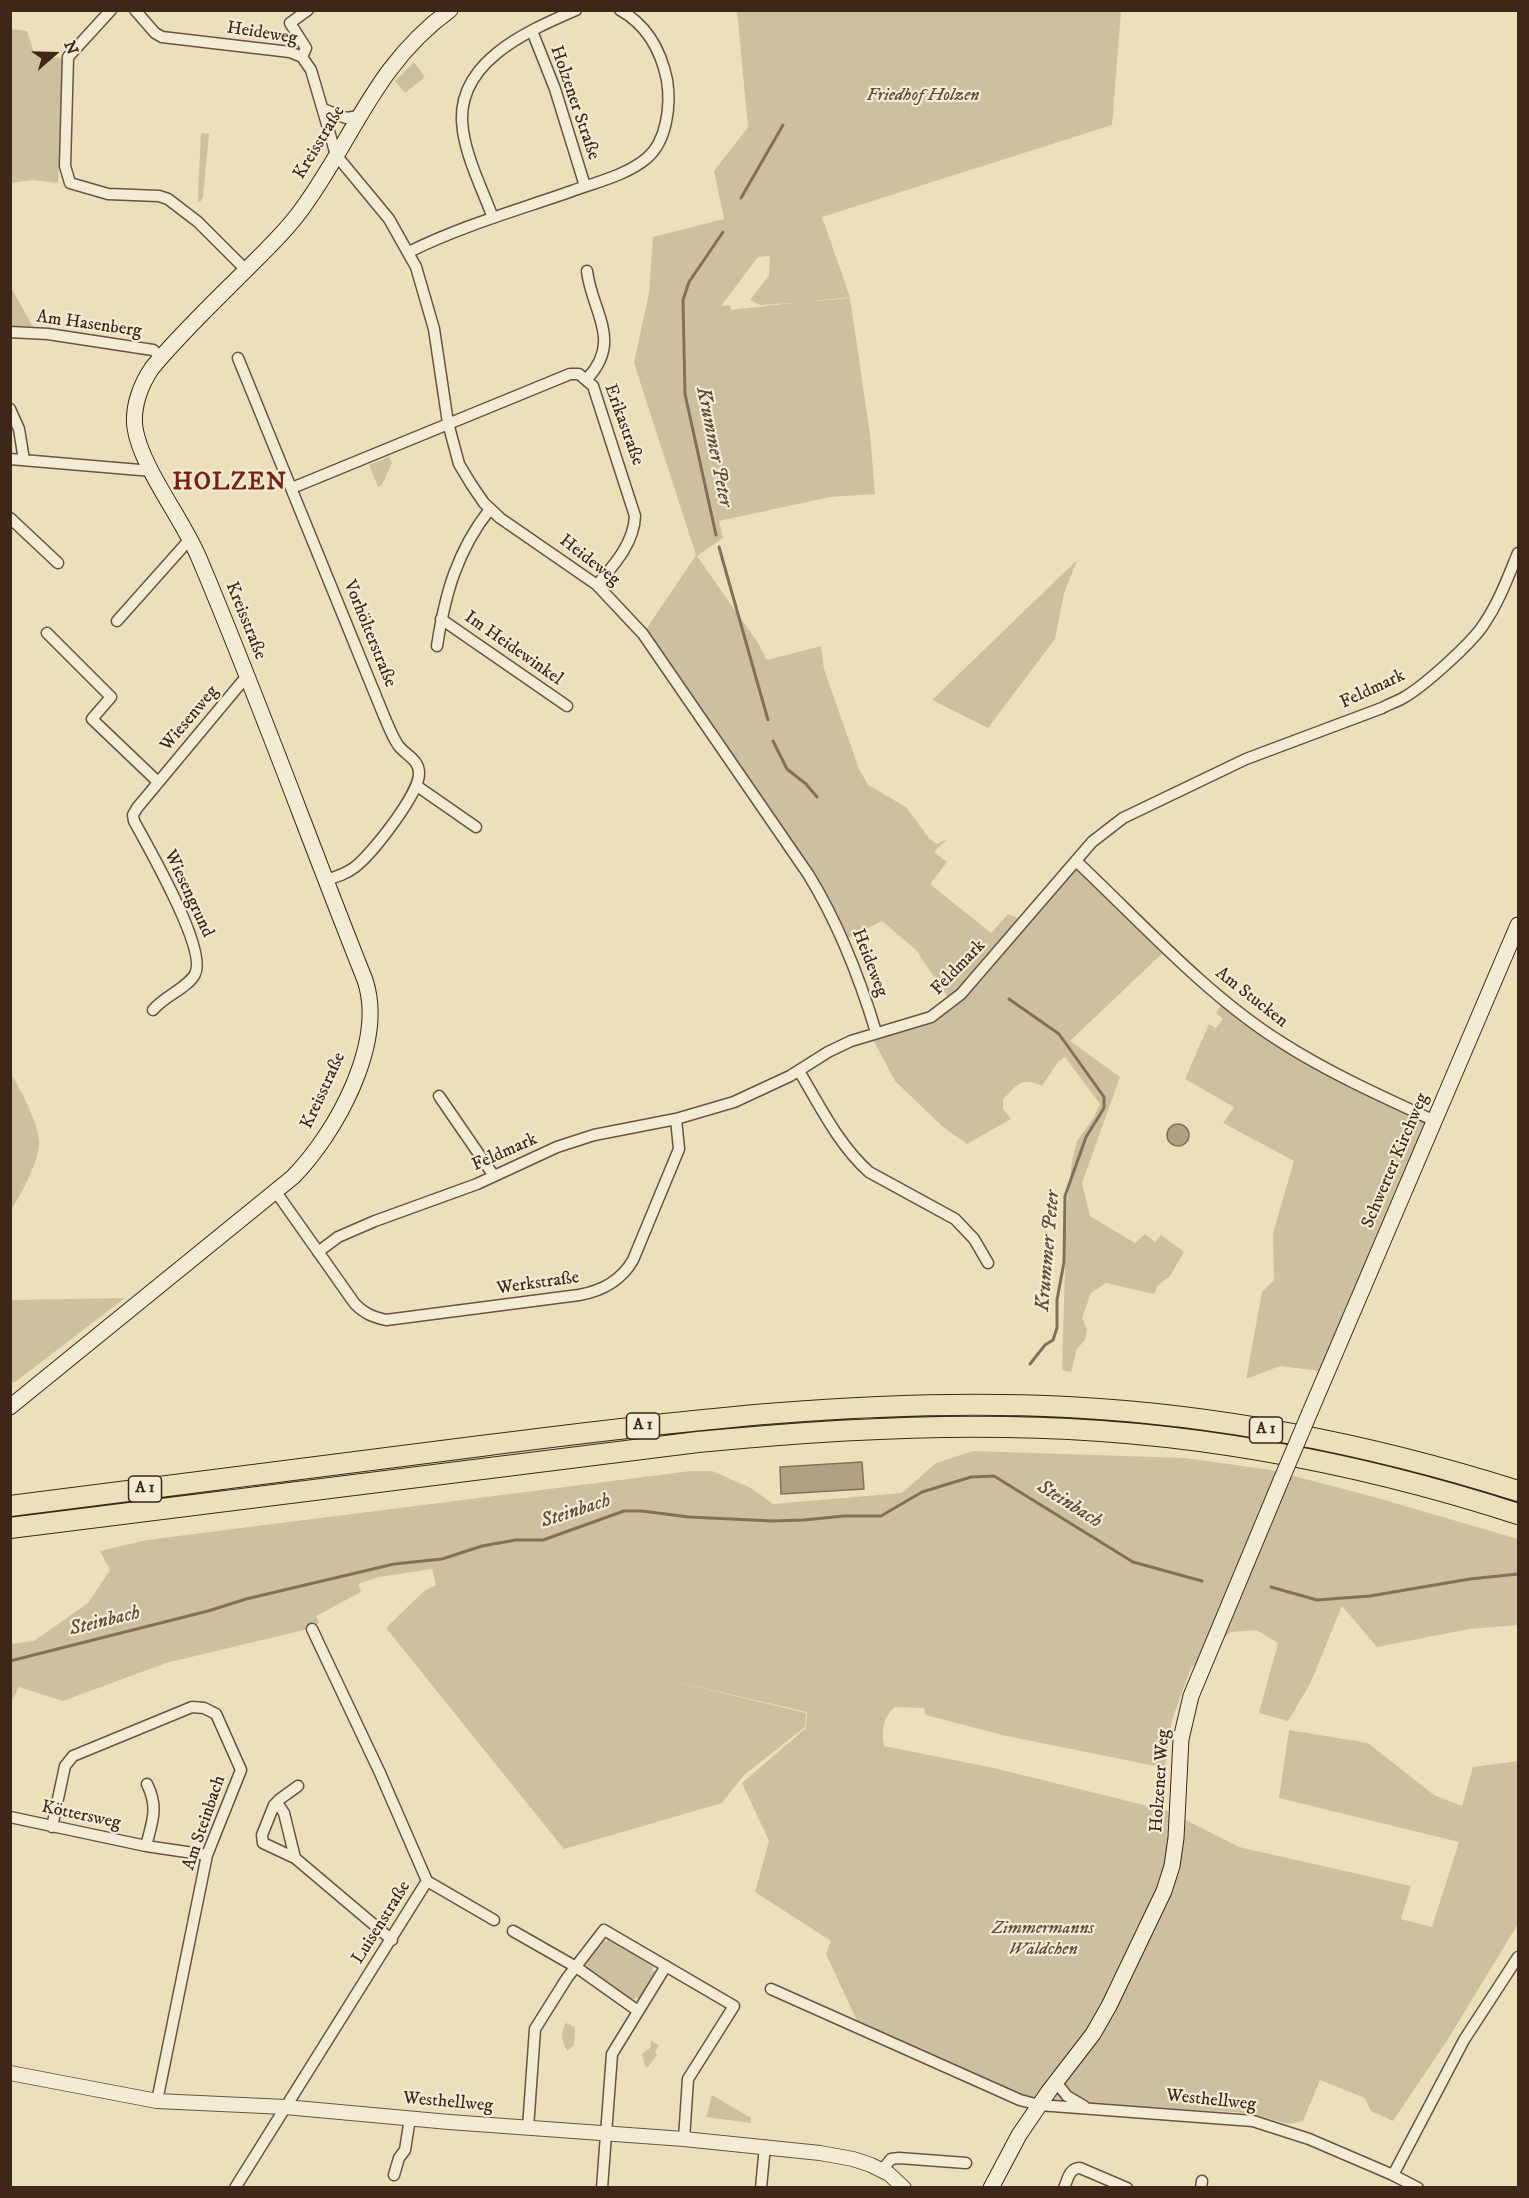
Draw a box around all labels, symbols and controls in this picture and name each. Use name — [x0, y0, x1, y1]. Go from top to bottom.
street label: Heideweg — [225, 18, 299, 50]
north arrow — [24, 24, 84, 84]
text: N — [59, 38, 83, 57]
street label: Holzener Straße — [544, 43, 604, 163]
park label: Friedhof Holzen — [867, 85, 979, 107]
street label: Kreisstraße — [290, 102, 350, 184]
street label: Am Hasenberg — [35, 307, 143, 343]
street label: Erikastraße — [598, 381, 648, 469]
water label: Krummer Peter — [690, 385, 736, 509]
district label: HOLZEN — [172, 470, 288, 498]
street label: Heideweg — [554, 531, 624, 591]
street label: Vorhölterstraße — [338, 577, 400, 691]
street label: Kreisstraße — [220, 579, 270, 663]
street label: Im Heidewinkel — [460, 607, 566, 691]
street label: Feldmark — [1337, 666, 1409, 714]
street label: Wiesenweg — [156, 682, 224, 756]
street label: Wiesengrund — [158, 847, 218, 941]
street label: Heideweg — [846, 926, 892, 1000]
street label: Feldmark — [927, 936, 991, 1000]
street label: Am Stucken — [1210, 963, 1292, 1033]
street label: Kreisstraße — [297, 1049, 351, 1133]
street label: Schwerter Kirchweg — [1358, 1090, 1434, 1232]
street label: Feldmark — [469, 1129, 541, 1177]
water label: Krummer Peter — [1032, 1189, 1066, 1313]
street label: Werkstraße — [495, 1268, 581, 1300]
road number: A 1 — [626, 1413, 660, 1439]
road number: A 1 — [1250, 1417, 1282, 1443]
road number: A 1 — [128, 1476, 162, 1502]
water label: Steinbach — [1032, 1476, 1106, 1534]
water label: Steinbach — [538, 1489, 614, 1535]
water label: Steinbach — [67, 1602, 143, 1642]
street label: Holzener Weg — [1147, 1729, 1175, 1833]
street label: Am Steinbach — [179, 1773, 231, 1873]
street label: Köttersweg — [39, 1797, 123, 1835]
street label: Luisenstraße — [348, 1878, 416, 1968]
park label: Zimmermanns Wäldchen — [992, 1918, 1094, 1960]
street label: Westhellweg — [1165, 2086, 1257, 2116]
street label: Westhellweg — [402, 2088, 494, 2118]

